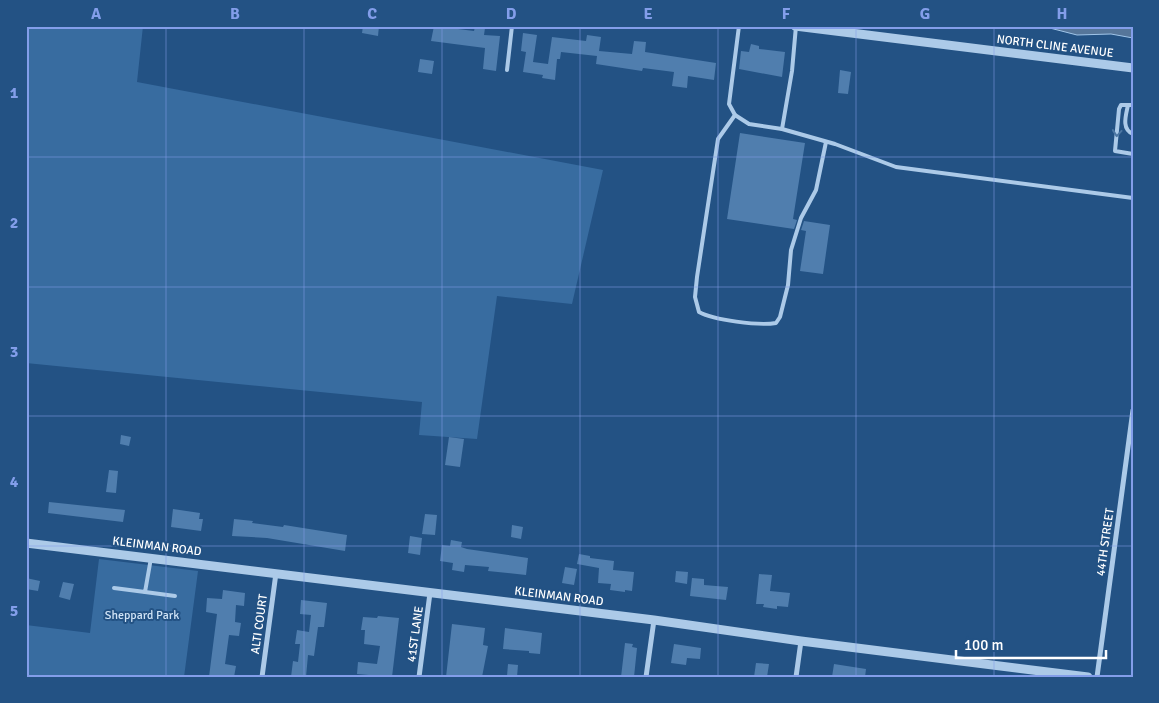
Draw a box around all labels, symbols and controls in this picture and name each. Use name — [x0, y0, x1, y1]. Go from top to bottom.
text: A — [91, 4, 102, 24]
text: B — [230, 4, 240, 24]
text: C — [367, 4, 377, 24]
text: D — [506, 4, 517, 24]
text: E — [643, 4, 653, 24]
text: F — [782, 4, 791, 24]
text: G — [920, 4, 930, 24]
text: H — [1057, 4, 1067, 24]
street label: NORTH CLINE AVENUE — [996, 32, 1114, 61]
text: 1 — [10, 83, 19, 103]
one-way arrow — [1111, 129, 1122, 137]
text: 2 — [10, 213, 18, 233]
text: 3 — [10, 342, 18, 362]
text: 4 — [10, 472, 19, 492]
street label: 44TH STREET — [1093, 507, 1118, 577]
street label: KLEINMAN ROAD — [112, 534, 202, 559]
street label: KLEINMAN ROAD — [514, 584, 604, 609]
street label: ALTI COURT — [248, 593, 271, 655]
text: 5 — [10, 601, 18, 621]
street label: 41ST LANE — [404, 605, 427, 663]
park label: Sheppard Park — [105, 608, 179, 623]
scale bar — [956, 628, 1106, 660]
text: 100 m — [964, 636, 1004, 654]

